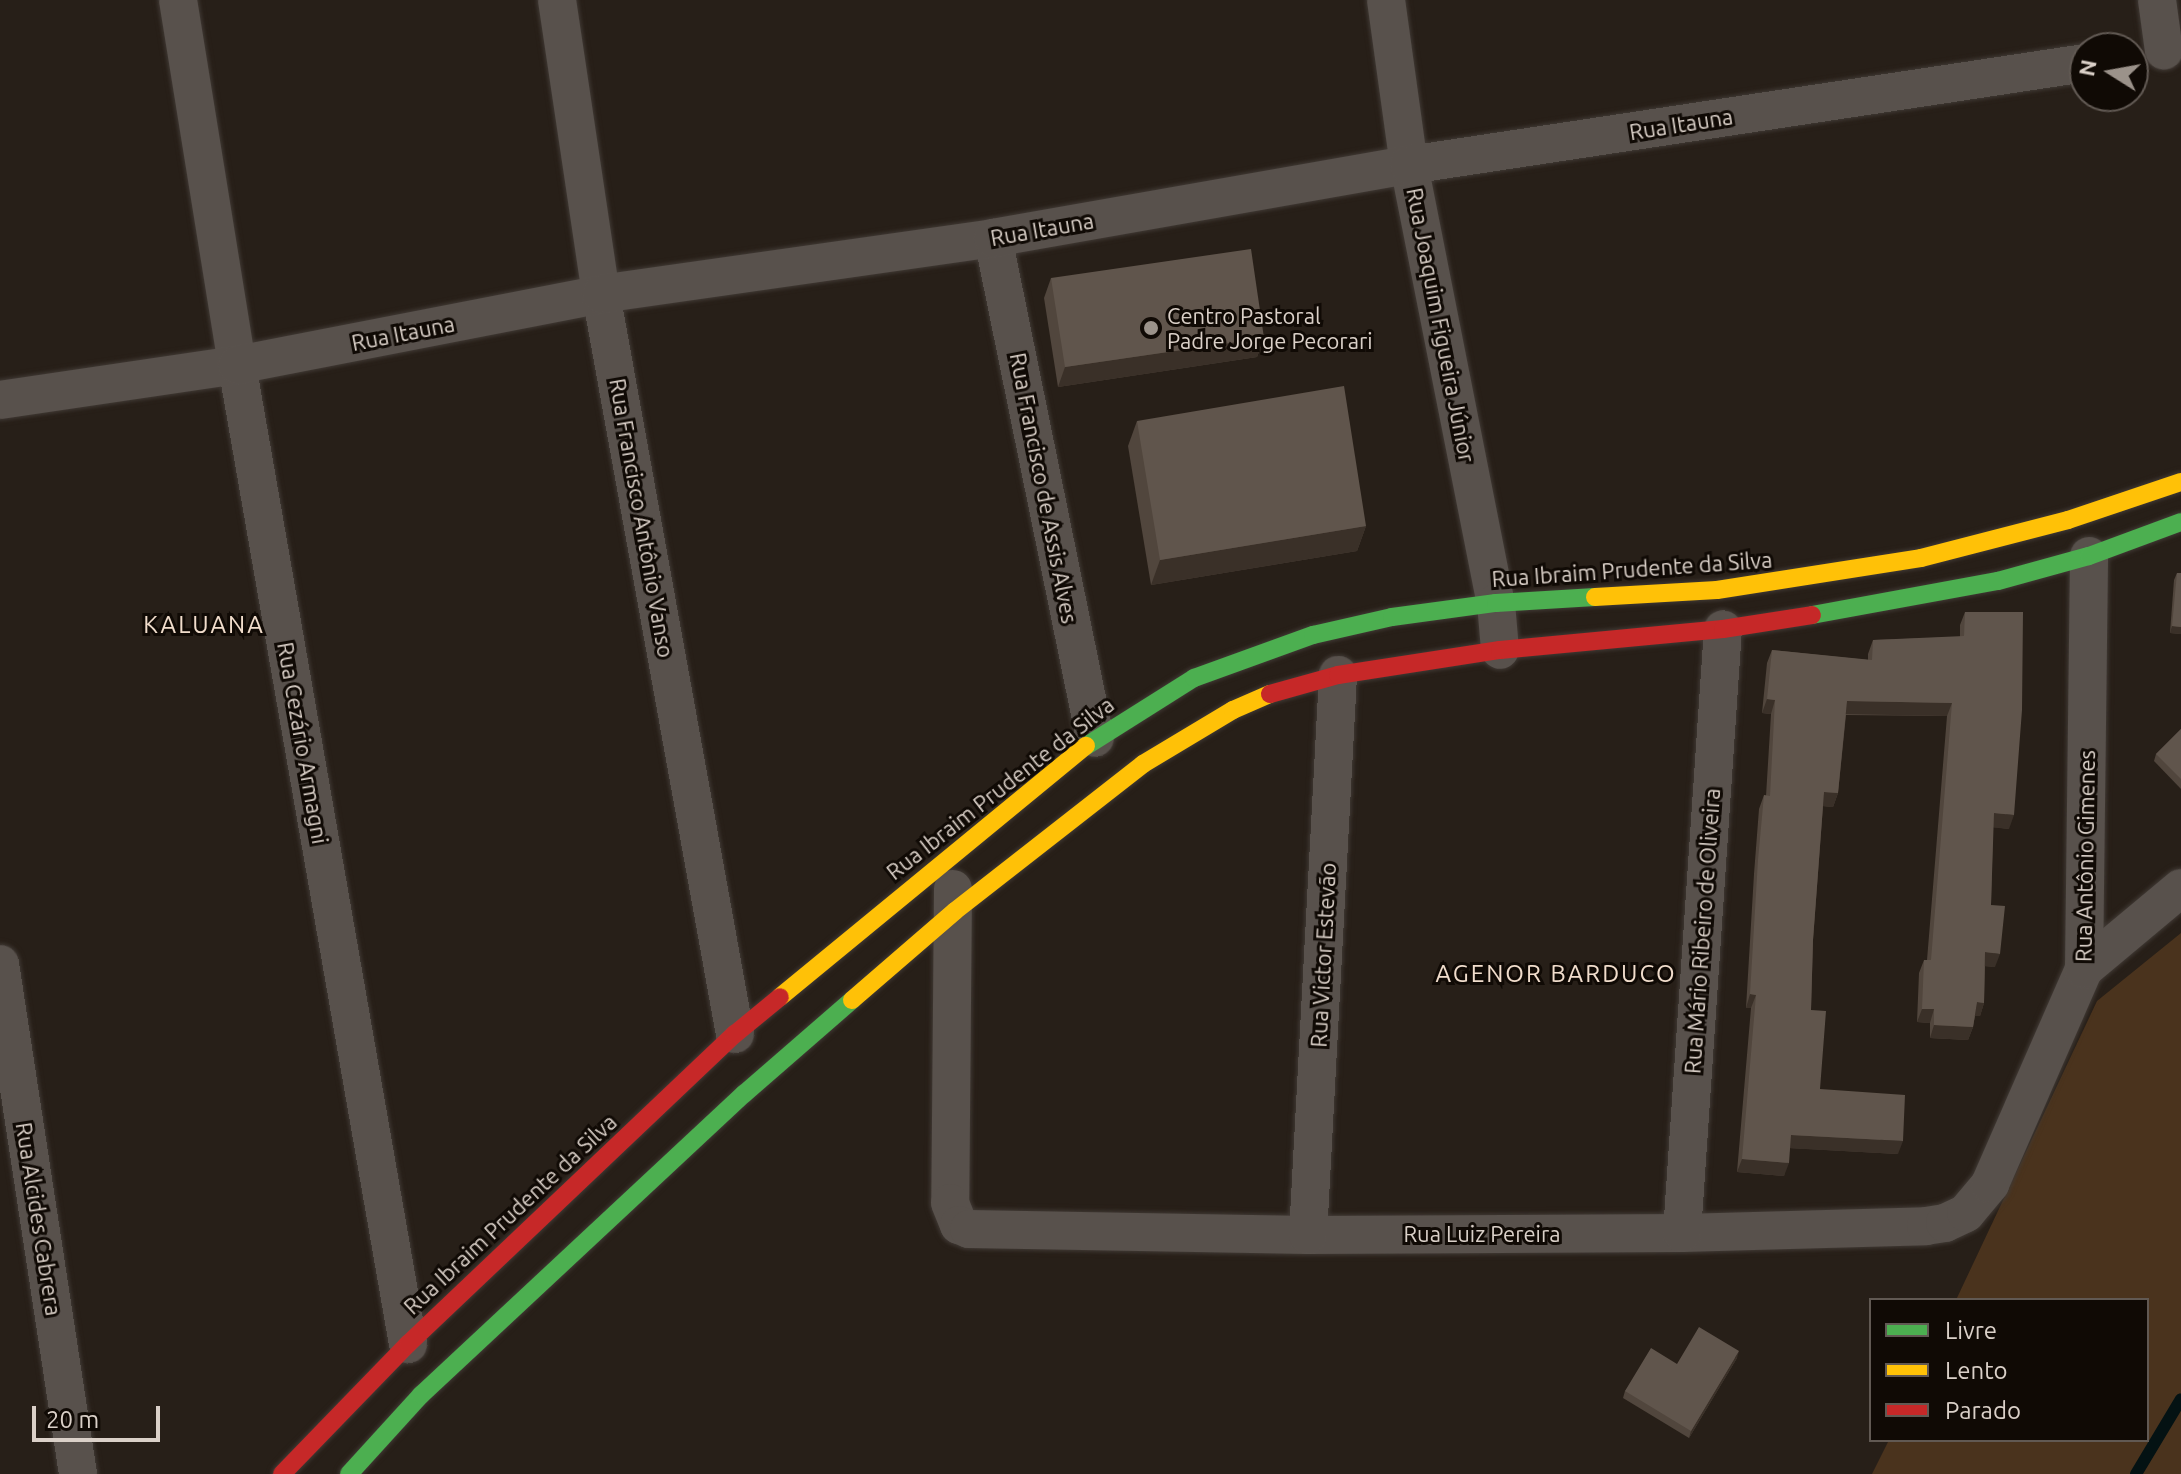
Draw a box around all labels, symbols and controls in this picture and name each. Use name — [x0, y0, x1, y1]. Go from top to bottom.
north arrow — [2069, 32, 2149, 112]
text: N — [2073, 57, 2101, 78]
street label: Rua Itauna — [1627, 103, 1735, 145]
street label: Rua Joaquim Figueira Júnior — [1401, 185, 1481, 465]
street label: Rua Itauna — [988, 207, 1096, 251]
place label: Centro Pastoral Padre Jorge Pecorari — [1167, 302, 1373, 354]
street label: Rua Itauna — [349, 310, 457, 356]
marker: Centro Pastoral Padre Jorge Pecorari — [1142, 319, 1160, 337]
street label: Rua Francisco de Assis Alves — [1005, 350, 1083, 626]
street label: Rua Francisco Antônio Vanso — [604, 376, 680, 660]
street label: Rua Ibraim Prudente da Silva — [1491, 546, 1773, 592]
district label: KALUANA — [143, 611, 265, 639]
street label: Rua Cezário Armagni — [272, 640, 334, 846]
street label: Rua Ibraim Prudente da Silva — [881, 691, 1119, 885]
street label: Rua Antônio Gimenes — [2070, 750, 2100, 962]
street label: Rua Mário Ribeiro de Oliveira — [1679, 787, 1725, 1075]
street label: Rua Victor Estevão — [1305, 862, 1341, 1048]
district label: AGENOR BARDUCO — [1435, 960, 1677, 988]
street label: Rua Ibraim Prudente da Silva — [398, 1108, 622, 1320]
street label: Rua Alcides Cabrera — [11, 1120, 67, 1318]
street label: Rua Luiz Pereira — [1403, 1221, 1561, 1247]
legend — [1869, 1298, 2149, 1442]
text: Livre — [1945, 1317, 1997, 1344]
text: Lento — [1945, 1357, 2008, 1384]
scale bar — [36, 1390, 164, 1440]
text: Parado — [1945, 1397, 2021, 1424]
text: 20 m — [46, 1406, 99, 1433]

